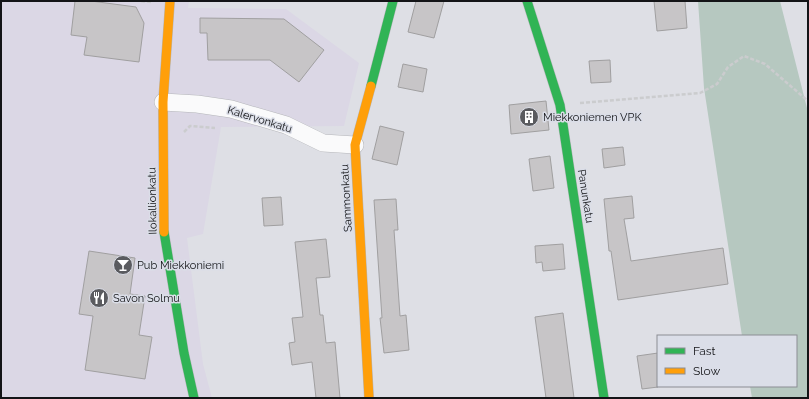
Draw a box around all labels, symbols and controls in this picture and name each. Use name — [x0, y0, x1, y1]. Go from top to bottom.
street label: Kalervonkatu — [226, 103, 294, 135]
building icon: Miekkoniemen VPK — [518, 106, 540, 128]
place label: Miekkoniemen VPK — [543, 111, 642, 124]
street label: Sammonkatu — [338, 164, 355, 232]
street label: Ilokallionkatu — [145, 167, 160, 235]
street label: Panunkatu — [575, 168, 596, 224]
bar icon: Pub Miekkoniemi — [112, 254, 134, 276]
place label: Pub Miekkoniemi — [137, 259, 224, 272]
restaurant icon: Savon Solmu — [88, 287, 110, 309]
place label: Savon Solmu — [113, 292, 180, 305]
legend — [657, 335, 797, 387]
text: Fast — [693, 344, 716, 358]
text: Slow — [693, 364, 720, 378]

